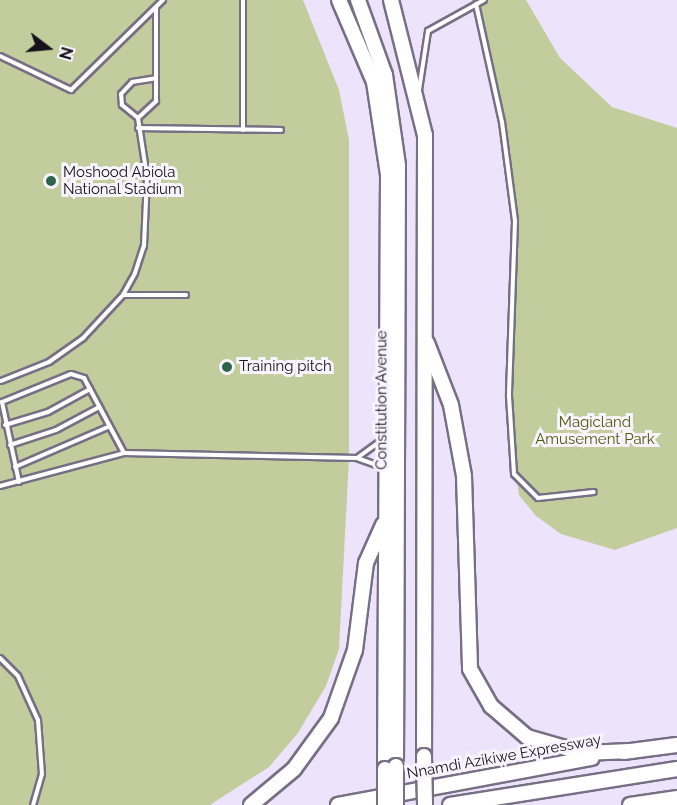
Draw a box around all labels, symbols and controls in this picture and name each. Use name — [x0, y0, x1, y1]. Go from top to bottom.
north arrow — [18, 18, 78, 78]
text: N — [55, 45, 77, 62]
place label: Moshood Abiola National Stadium — [63, 163, 182, 198]
marker: Moshood Abiola National Stadium — [44, 174, 58, 188]
street label: Constitution Avenue — [373, 330, 391, 470]
place label: Training pitch — [239, 358, 332, 376]
marker: Training pitch — [220, 360, 234, 374]
park label: Magicland Amusement Park — [535, 413, 655, 448]
street label: Nnamdi Azikiwe Expressway — [405, 731, 603, 783]

